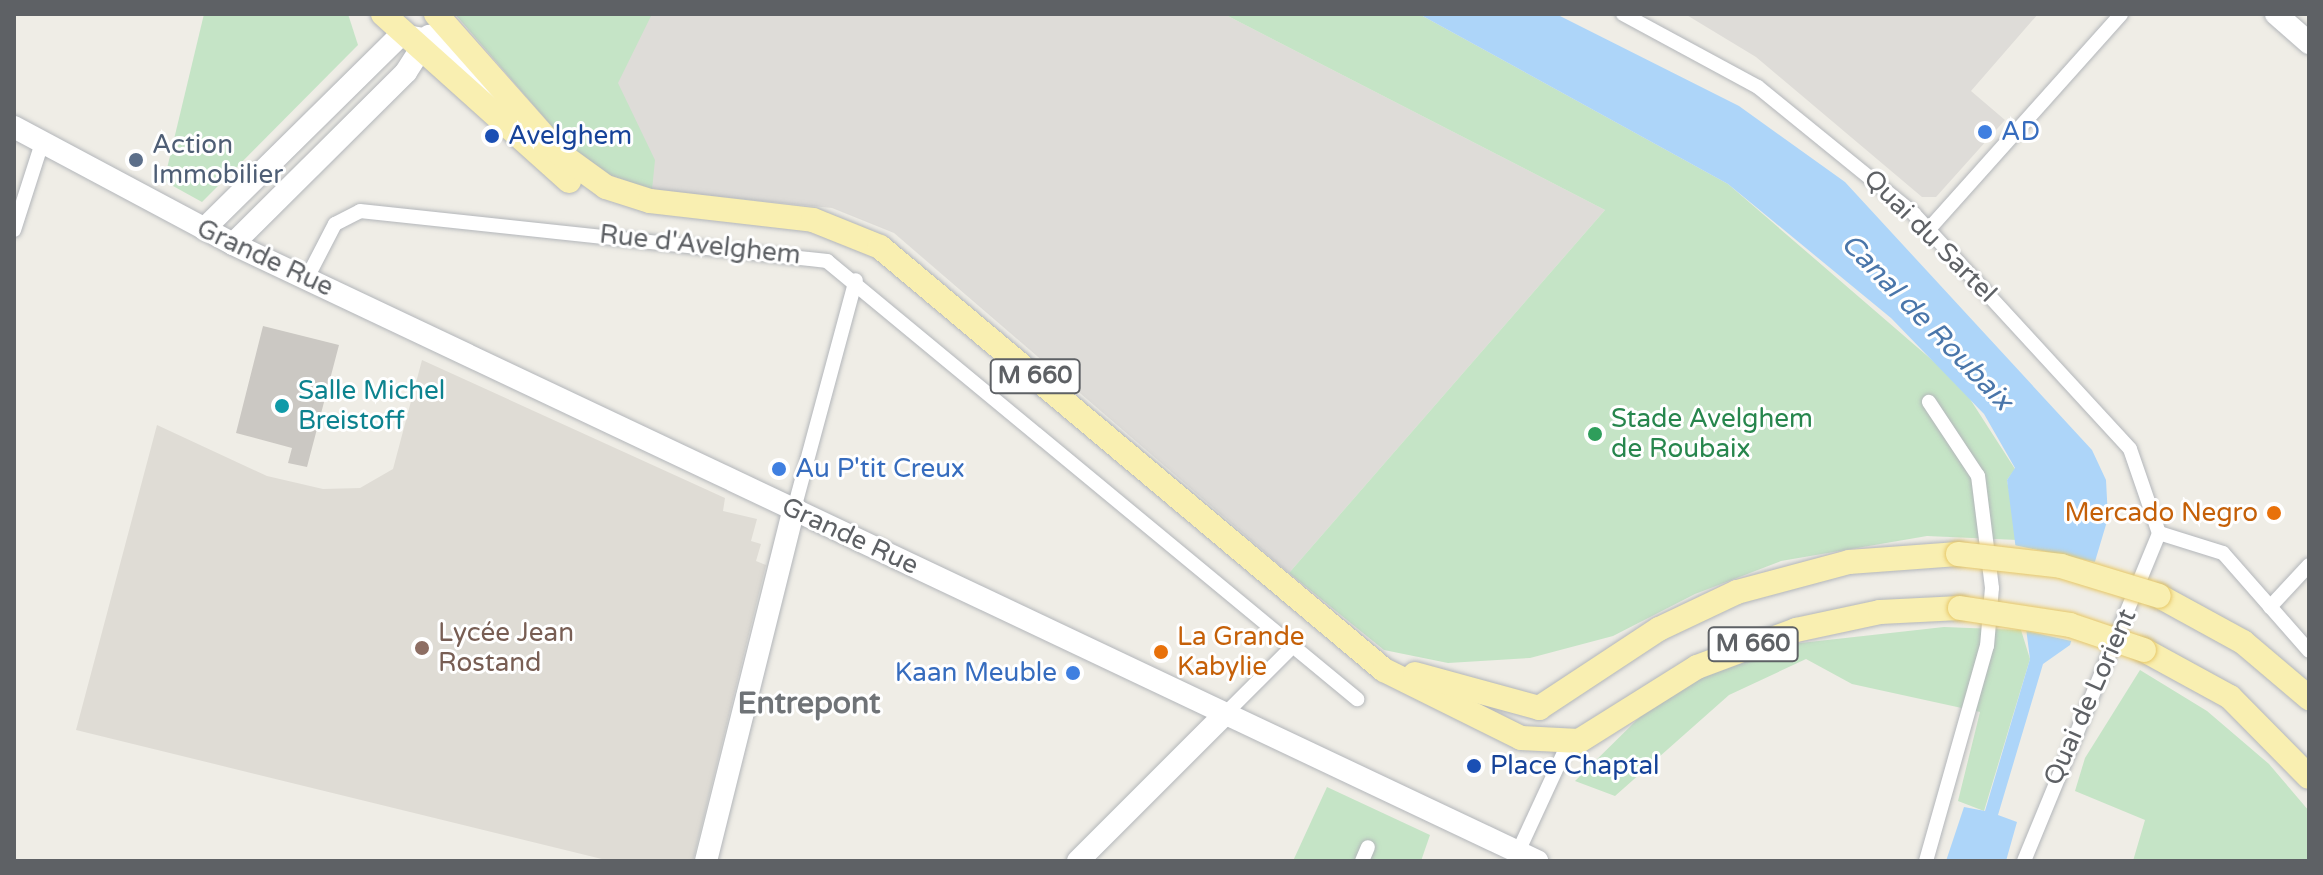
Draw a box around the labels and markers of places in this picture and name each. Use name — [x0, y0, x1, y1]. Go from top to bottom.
place label: AD — [2001, 116, 2040, 148]
place label: Avelghem — [508, 120, 632, 152]
marker: AD — [1976, 123, 1994, 141]
marker: Avelghem — [483, 127, 501, 145]
place label: Action Immobilier — [152, 129, 283, 190]
marker: Action Immobilier — [127, 151, 145, 169]
place label: Salle Michel Breistoff — [298, 375, 445, 436]
marker: Salle Michel Breistoff — [273, 397, 291, 415]
place label: Stade Avelghem de Roubaix — [1611, 403, 1813, 464]
marker: Stade Avelghem de Roubaix — [1586, 425, 1604, 443]
place label: Au P'tit Creux — [795, 453, 965, 485]
marker: Au P'tit Creux — [770, 460, 788, 478]
place label: Mercado Negro — [2065, 497, 2258, 529]
marker: Mercado Negro — [2265, 504, 2283, 522]
place label: Lycée Jean Rostand — [438, 617, 574, 678]
place label: La Grande Kabylie — [1177, 621, 1305, 682]
marker: Lycée Jean Rostand — [413, 639, 431, 657]
marker: La Grande Kabylie — [1152, 643, 1170, 661]
place label: Kaan Meuble — [895, 657, 1057, 689]
marker: Kaan Meuble — [1064, 664, 1082, 682]
place label: Place Chaptal — [1490, 750, 1659, 782]
marker: Place Chaptal — [1465, 757, 1483, 775]

